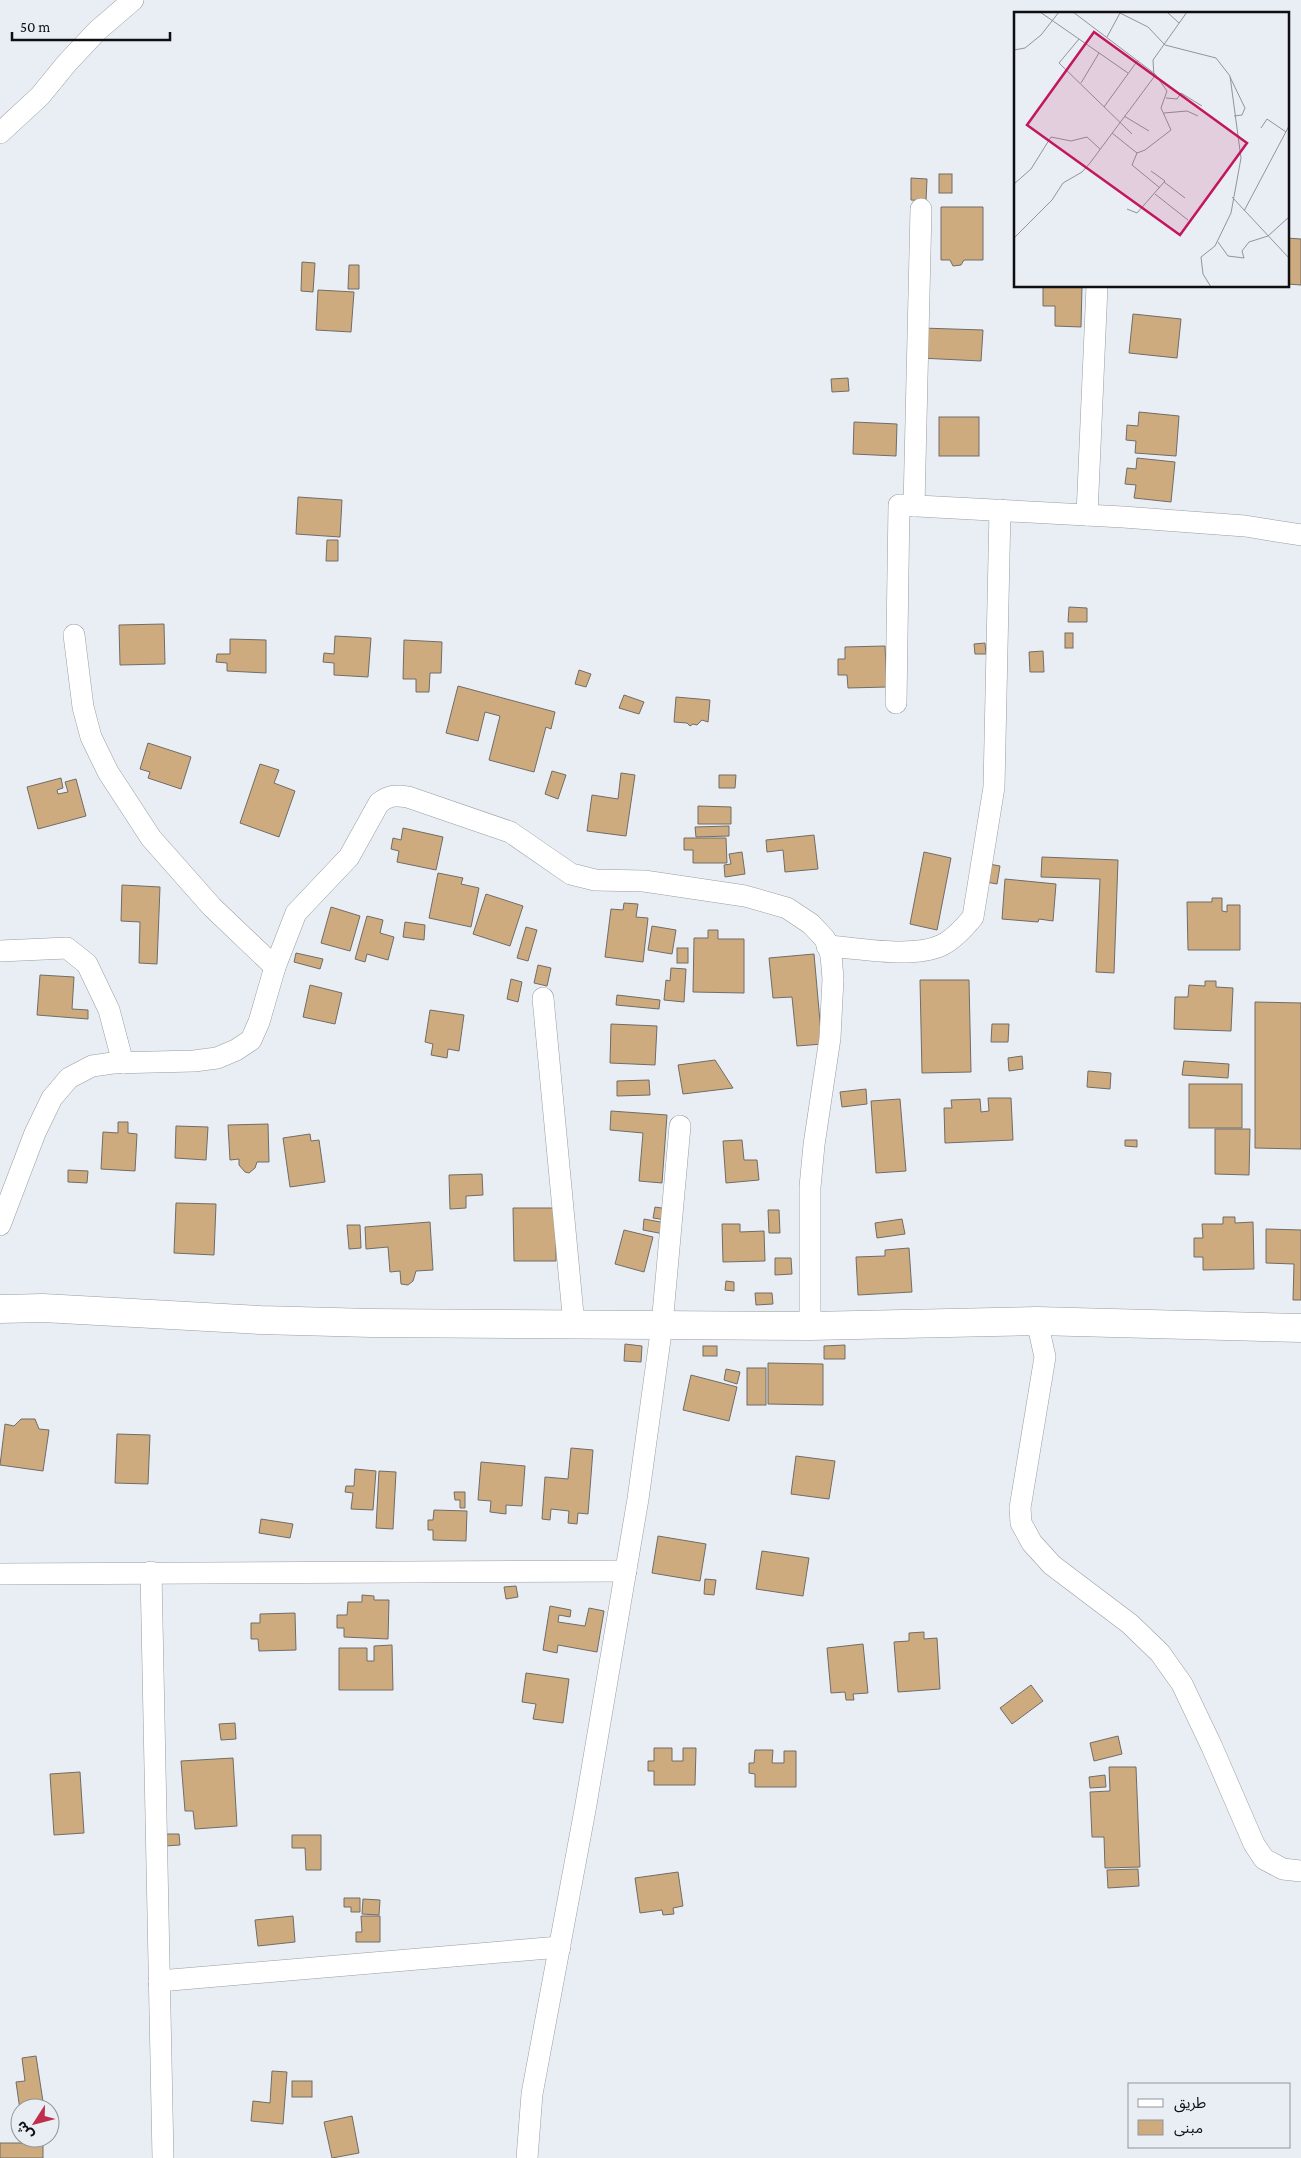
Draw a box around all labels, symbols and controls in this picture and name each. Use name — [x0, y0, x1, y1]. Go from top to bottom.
scale bar — [12, 10, 170, 42]
inset map — [1014, 12, 1288, 288]
text: 50 m — [20, 19, 50, 35]
legend — [1128, 2083, 1291, 2148]
text: طريق — [1174, 2095, 1206, 2113]
north arrow — [10, 2098, 60, 2148]
text: ش — [12, 2118, 37, 2143]
text: مبنى — [1174, 2120, 1203, 2137]

